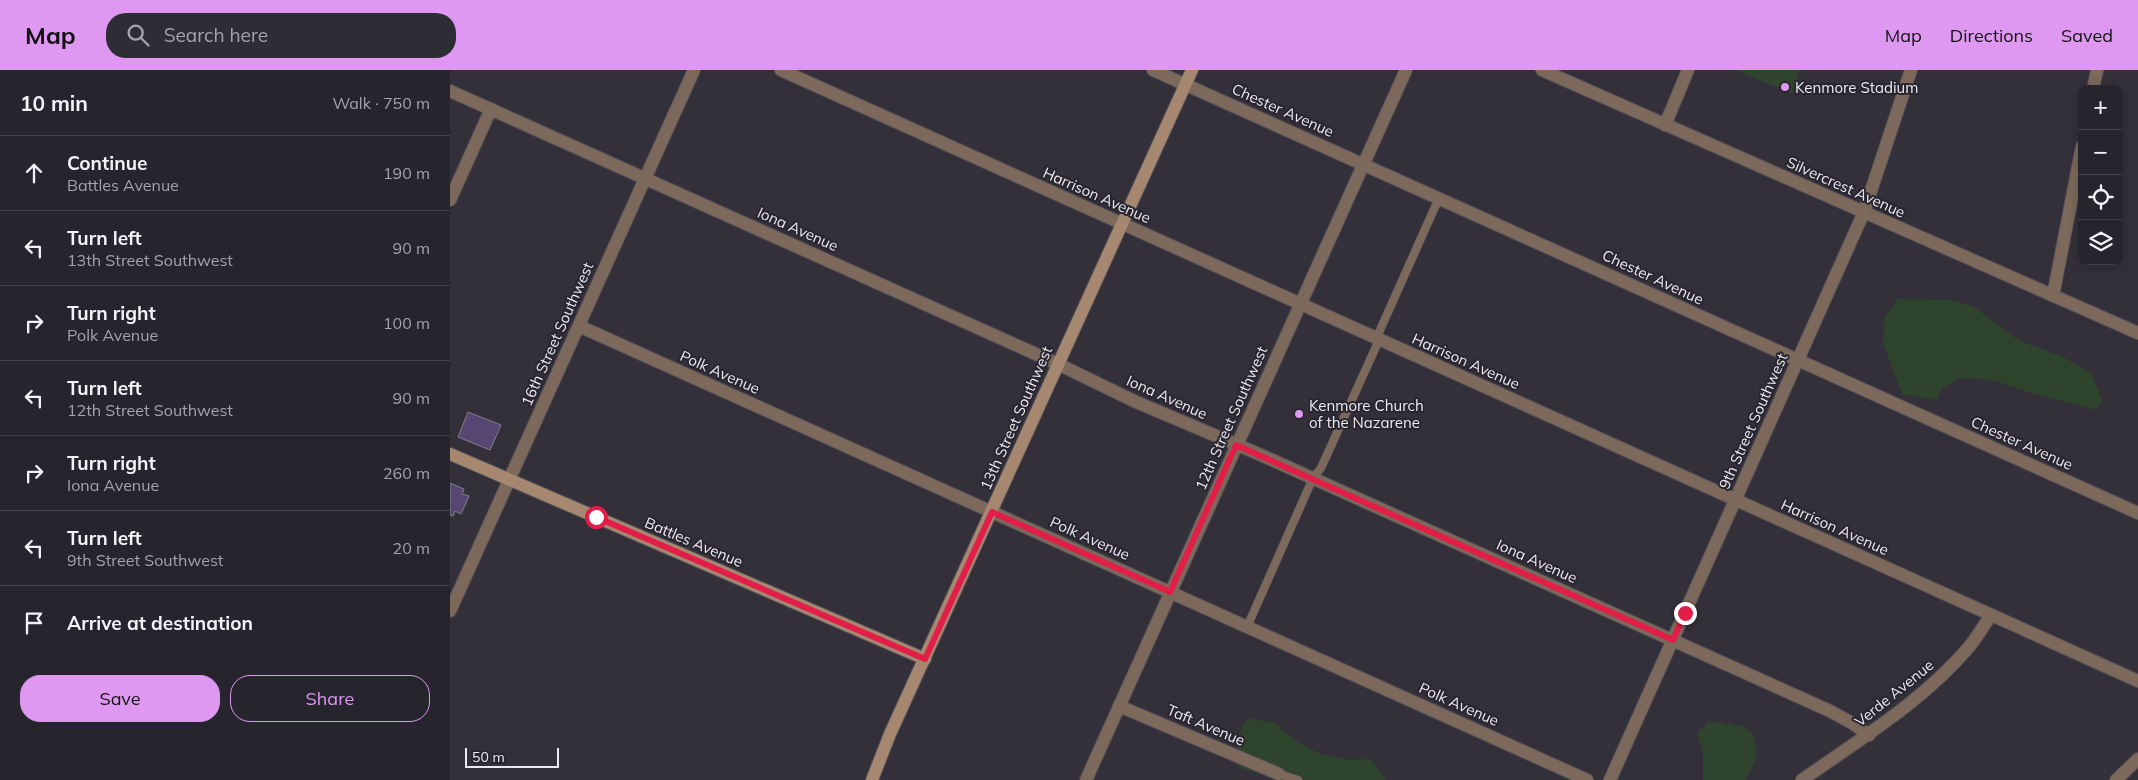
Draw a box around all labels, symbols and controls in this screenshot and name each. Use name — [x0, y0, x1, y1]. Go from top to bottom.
search box — [106, 13, 456, 58]
text: Map — [25, 20, 76, 50]
icon: search — [124, 21, 152, 49]
text: Search here — [164, 23, 268, 47]
text: Map — [1885, 24, 1922, 47]
text: Directions — [1950, 24, 2033, 47]
text: Saved — [2061, 24, 2113, 47]
place label: Kenmore Stadium — [1795, 78, 1918, 97]
street label: Chester Avenue — [1229, 79, 1337, 141]
marker: Kenmore Stadium — [1779, 81, 1791, 93]
map controls — [2078, 85, 2123, 265]
button: + — [2078, 85, 2123, 130]
text: 10 min — [20, 90, 88, 116]
text: Walk · 750 m — [332, 93, 430, 113]
button: − — [2078, 130, 2123, 175]
text: Continue — [67, 151, 147, 175]
street label: Silvercrest Avenue — [1784, 152, 1908, 222]
icon: ahead — [20, 159, 48, 187]
text: 190 m — [383, 163, 430, 183]
street label: Harrison Avenue — [1040, 163, 1154, 227]
text: Battles Avenue — [67, 175, 179, 195]
button: locate — [2078, 175, 2123, 220]
street label: Iona Avenue — [755, 203, 841, 255]
button: layers — [2078, 220, 2123, 265]
text: Turn left — [67, 226, 142, 250]
icon: left — [20, 234, 48, 262]
text: 90 m — [393, 238, 430, 258]
street label: Chester Avenue — [1599, 245, 1707, 309]
text: 13th Street Southwest — [67, 250, 233, 270]
street label: 16th Street Southwest — [517, 259, 597, 409]
text: Turn right — [67, 301, 156, 325]
icon: right — [20, 309, 48, 337]
text: 100 m — [383, 313, 430, 333]
text: Polk Avenue — [67, 325, 158, 345]
street label: Harrison Avenue — [1409, 329, 1523, 393]
street label: 13th Street Southwest — [976, 343, 1056, 493]
street label: 12th Street Southwest — [1191, 343, 1271, 493]
street label: Polk Avenue — [677, 346, 763, 398]
street label: 9th Street Southwest — [1715, 350, 1791, 492]
street label: Iona Avenue — [1124, 371, 1210, 423]
text: Turn left — [67, 376, 142, 400]
icon: left — [20, 384, 48, 412]
text: 90 m — [393, 388, 430, 408]
place label: Kenmore Church of the Nazarene — [1309, 396, 1424, 432]
text: 12th Street Southwest — [67, 400, 233, 420]
marker: Kenmore Church of the Nazarene — [1293, 408, 1305, 420]
street label: Chester Avenue — [1968, 412, 2076, 474]
text: Turn right — [67, 451, 156, 475]
icon: right — [20, 459, 48, 487]
text: 260 m — [383, 463, 430, 483]
text: Iona Avenue — [67, 475, 159, 495]
street label: Harrison Avenue — [1778, 495, 1892, 559]
route start — [585, 506, 608, 529]
street label: Polk Avenue — [1047, 512, 1133, 564]
street label: Battles Avenue — [642, 513, 746, 571]
text: Turn left — [67, 526, 142, 550]
icon: left — [20, 534, 48, 562]
street label: Iona Avenue — [1494, 535, 1580, 587]
text: 20 m — [393, 538, 430, 558]
text: 9th Street Southwest — [67, 550, 223, 570]
route end — [1674, 602, 1697, 625]
icon: arrive — [20, 609, 48, 637]
text: Arrive at destination — [67, 611, 253, 635]
street label: Verde Avenue — [1851, 655, 1937, 731]
button: Save — [20, 675, 220, 722]
button: Share — [230, 675, 430, 722]
street label: Polk Avenue — [1416, 678, 1502, 730]
street label: Taft Avenue — [1164, 700, 1248, 750]
scale bar — [465, 745, 559, 768]
text: 50 m — [472, 748, 505, 766]

